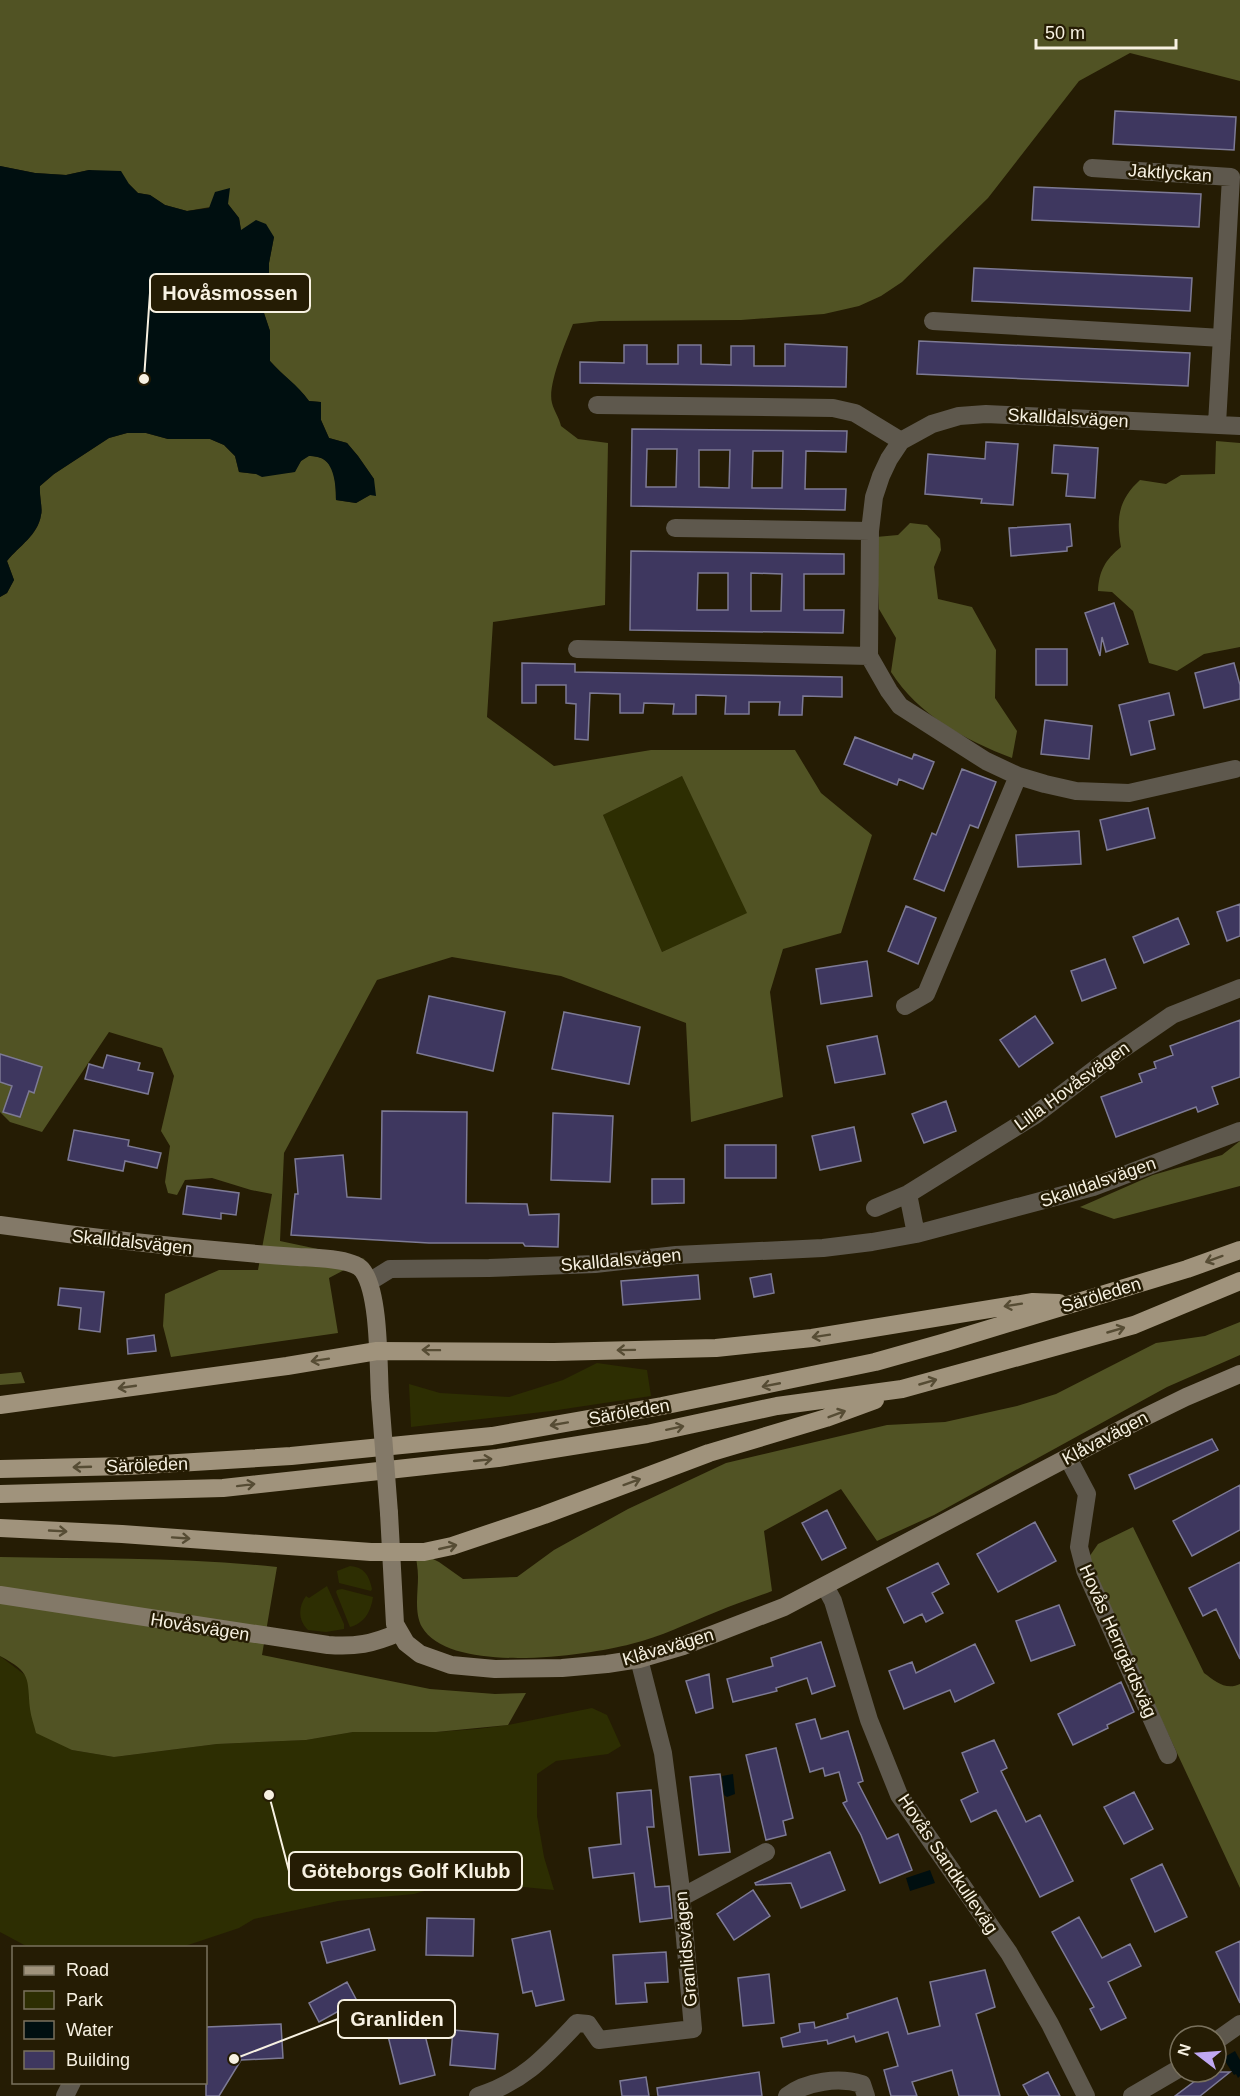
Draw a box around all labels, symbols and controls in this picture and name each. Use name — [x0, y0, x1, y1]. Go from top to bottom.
scale bar — [1036, 12, 1176, 50]
text: 50 m — [1045, 23, 1085, 43]
street label: Jaktlyckan — [1127, 160, 1213, 186]
callout: Hovåsmossen — [150, 274, 310, 312]
text: Hovåsmossen — [162, 282, 298, 304]
street label: Skalldalsvägen — [1007, 405, 1129, 431]
street label: Lilla Hovåsvägen — [1011, 1038, 1133, 1134]
street label: Skalldalsvägen — [1038, 1153, 1158, 1211]
street label: Skalldalsvägen — [71, 1226, 193, 1258]
street label: Skalldalsvägen — [560, 1245, 682, 1275]
one-way arrow — [1205, 1255, 1223, 1266]
street label: Säröleden — [1059, 1273, 1143, 1317]
one-way arrow — [1004, 1300, 1023, 1311]
one-way arrow — [1106, 1324, 1125, 1335]
one-way arrow — [811, 1331, 831, 1342]
one-way arrow — [422, 1344, 442, 1356]
one-way arrow — [617, 1345, 637, 1356]
one-way arrow — [310, 1355, 330, 1366]
one-way arrow — [918, 1376, 937, 1387]
one-way arrow — [762, 1380, 782, 1391]
one-way arrow — [117, 1381, 137, 1392]
street label: Säröleden — [587, 1395, 671, 1429]
street label: Klåvavägen — [1059, 1407, 1151, 1469]
one-way arrow — [827, 1408, 845, 1419]
one-way arrow — [550, 1419, 569, 1430]
one-way arrow — [665, 1421, 684, 1433]
street label: Säröleden — [106, 1454, 188, 1476]
one-way arrow — [472, 1454, 492, 1465]
one-way arrow — [72, 1462, 92, 1473]
one-way arrow — [622, 1476, 641, 1487]
one-way arrow — [236, 1480, 256, 1491]
one-way arrow — [48, 1526, 68, 1537]
one-way arrow — [170, 1533, 190, 1544]
one-way arrow — [438, 1540, 457, 1552]
street label: Hovås Herrgårdsväg — [1075, 1562, 1161, 1720]
street label: Hovåsvägen — [149, 1609, 251, 1645]
street label: Klåvavägen — [620, 1624, 716, 1670]
street label: Hovås Sandkulleväg — [894, 1790, 1002, 1938]
callout: Göteborgs Golf Klubb — [289, 1852, 522, 1890]
text: Göteborgs Golf Klubb — [302, 1860, 510, 1882]
street label: Granlidsvägen — [671, 1890, 701, 2008]
legend — [12, 1946, 207, 2084]
text: Road — [66, 1960, 109, 1980]
text: Park — [66, 1990, 104, 2010]
callout: Granliden — [338, 2000, 455, 2038]
text: Granliden — [350, 2008, 444, 2030]
text: Water — [66, 2020, 113, 2040]
north arrow — [1168, 2024, 1228, 2084]
text: N — [1174, 2042, 1194, 2058]
text: Building — [66, 2050, 130, 2070]

